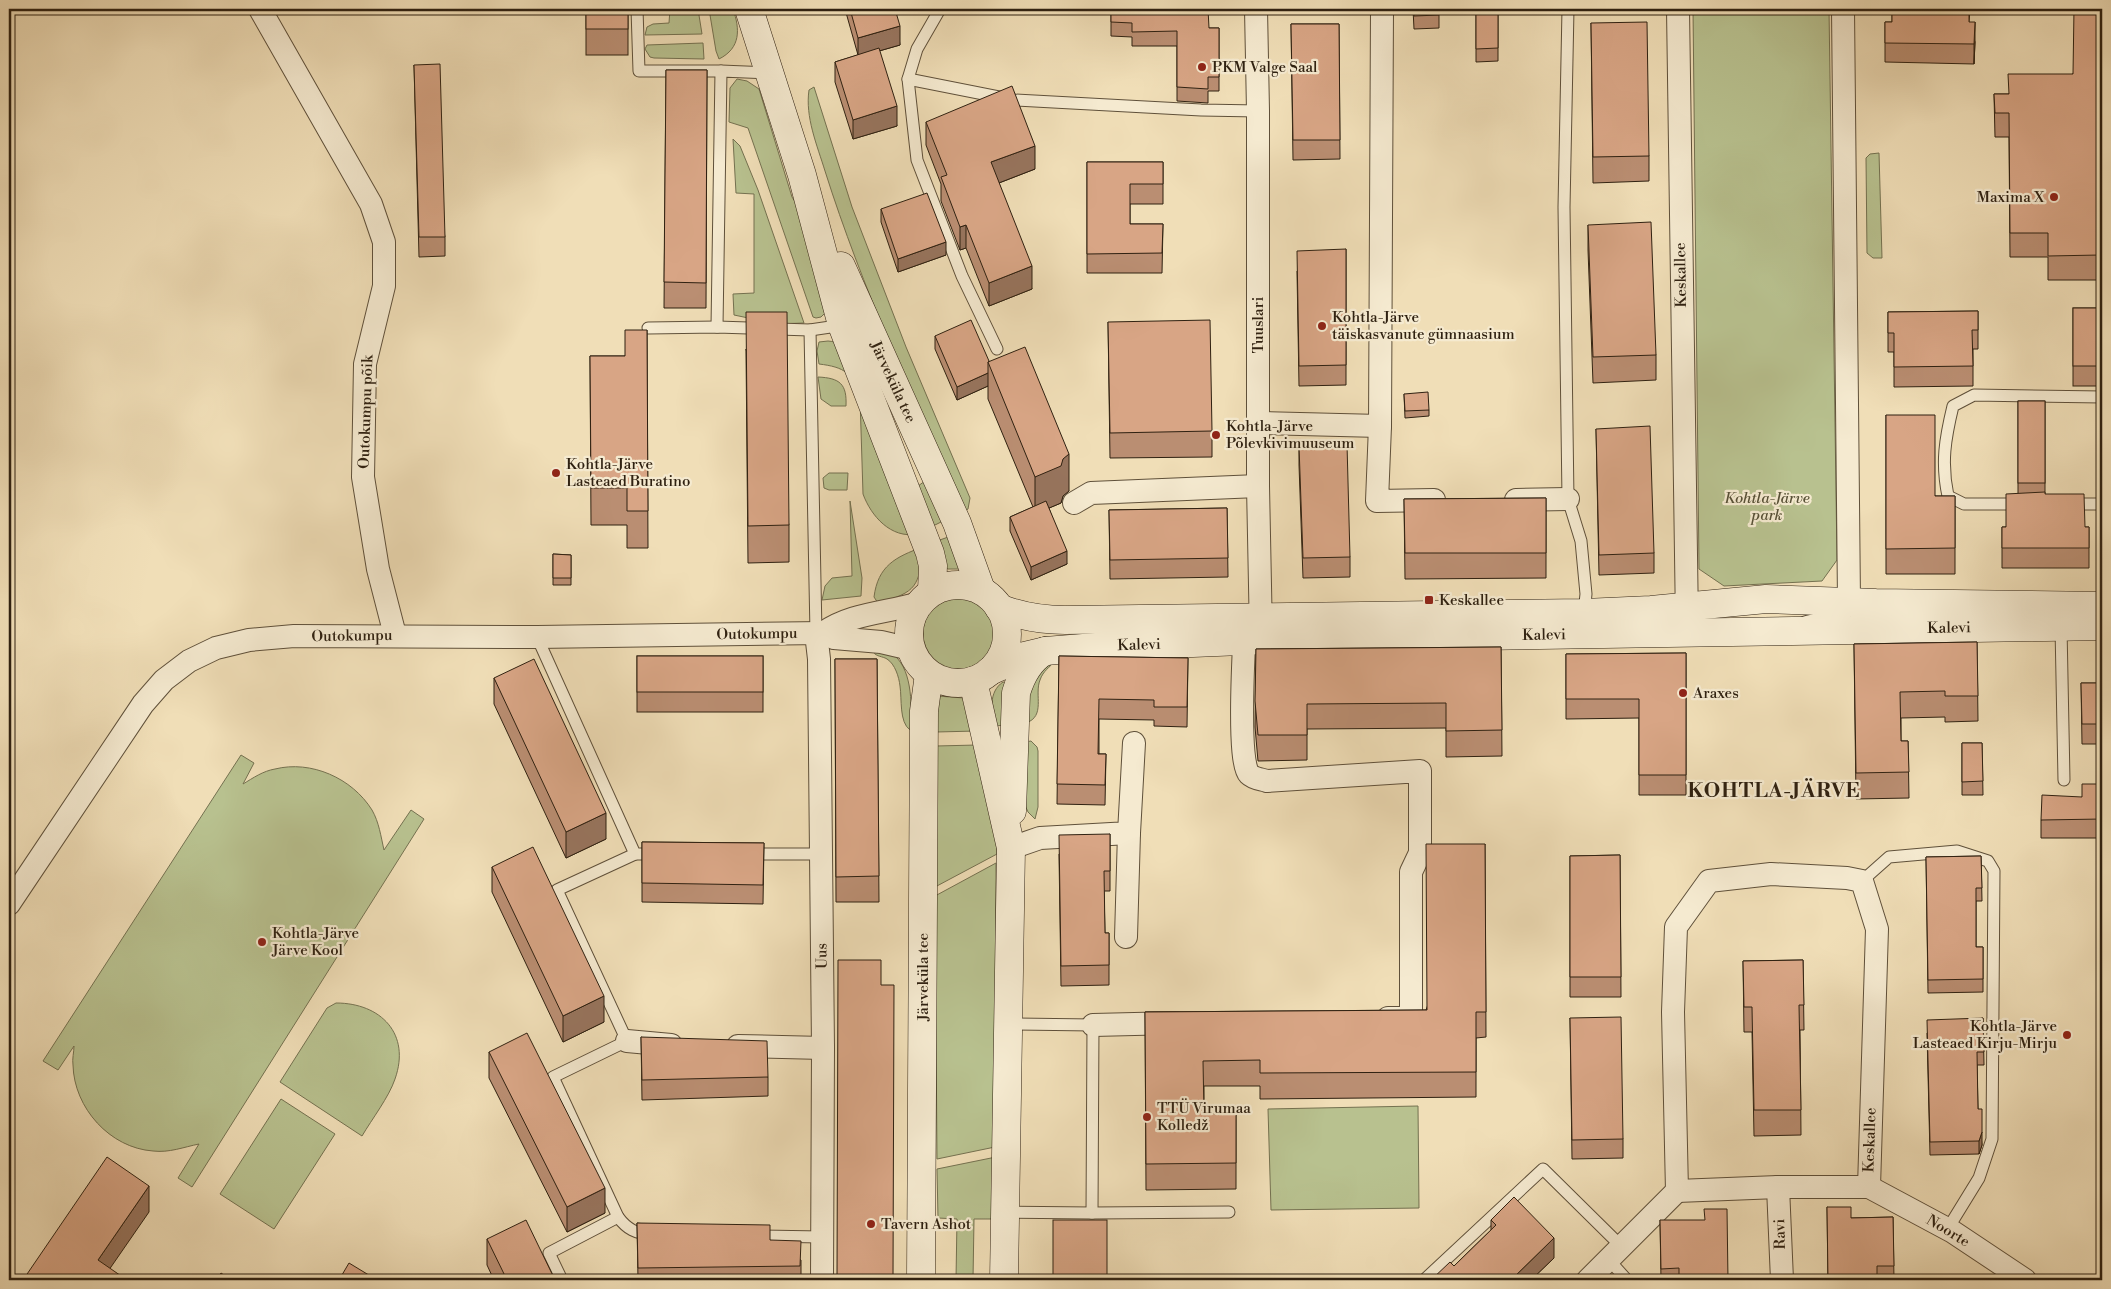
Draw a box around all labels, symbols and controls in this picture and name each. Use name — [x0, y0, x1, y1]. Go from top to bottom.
place label: PKM Valge Saal — [1212, 58, 1318, 77]
marker: PKM Valge Saal — [1196, 61, 1208, 73]
place label: Maxima X — [1977, 188, 2045, 207]
marker: Maxima X — [2048, 191, 2060, 203]
street label: Keskallee — [1671, 242, 1691, 308]
street label: Tuuslari — [1249, 297, 1268, 353]
place label: Kohtla-Järve täiskasvanute gümnaasium — [1332, 308, 1515, 344]
marker: Kohtla-Järve täiskasvanute gümnaasium — [1316, 320, 1328, 332]
street label: Järveküla tee — [865, 337, 920, 426]
street label: Outokumpu põik — [355, 354, 378, 469]
place label: Kohtla-Järve Põlevkivimuuseum — [1226, 417, 1354, 453]
marker: Kohtla-Järve Põlevkivimuuseum — [1210, 429, 1222, 441]
place label: Kohtla-Järve Lasteaed Buratino — [566, 455, 691, 491]
marker: Kohtla-Järve Lasteaed Buratino — [550, 467, 562, 479]
park label: Kohtla-Järve park — [1724, 489, 1810, 525]
place label: Keskallee — [1439, 591, 1504, 610]
marker: Keskallee — [1423, 594, 1435, 606]
street label: Kalevi — [1927, 618, 1971, 638]
street label: Outokumpu — [716, 624, 798, 644]
street label: Kalevi — [1522, 625, 1566, 645]
street label: Outokumpu — [311, 626, 393, 646]
street label: Kalevi — [1117, 635, 1161, 655]
place label: Araxes — [1692, 684, 1739, 703]
marker: Araxes — [1677, 687, 1689, 699]
district label: KOHTLA-JÄRVE — [1688, 778, 1860, 804]
place label: Kohtla-Järve Järve Kool — [271, 924, 359, 960]
street label: Järveküla tee — [914, 933, 933, 1022]
marker: Kohtla-Järve Järve Kool — [256, 936, 268, 948]
street label: Uus — [812, 943, 832, 969]
place label: Kohtla-Järve Lasteaed Kirju-Mirju — [1913, 1017, 2057, 1053]
marker: Kohtla-Järve Lasteaed Kirju-Mirju — [2061, 1029, 2073, 1041]
place label: TTÜ Virumaa Kolledž — [1157, 1098, 1251, 1135]
street label: Keskallee — [1859, 1107, 1881, 1173]
marker: TTÜ Virumaa Kolledž — [1141, 1111, 1153, 1123]
street label: Noorte — [1923, 1211, 1973, 1251]
place label: Tavern Ashot — [881, 1215, 972, 1234]
marker: Tavern Ashot — [865, 1218, 877, 1230]
street label: Ravi — [1770, 1218, 1790, 1250]

